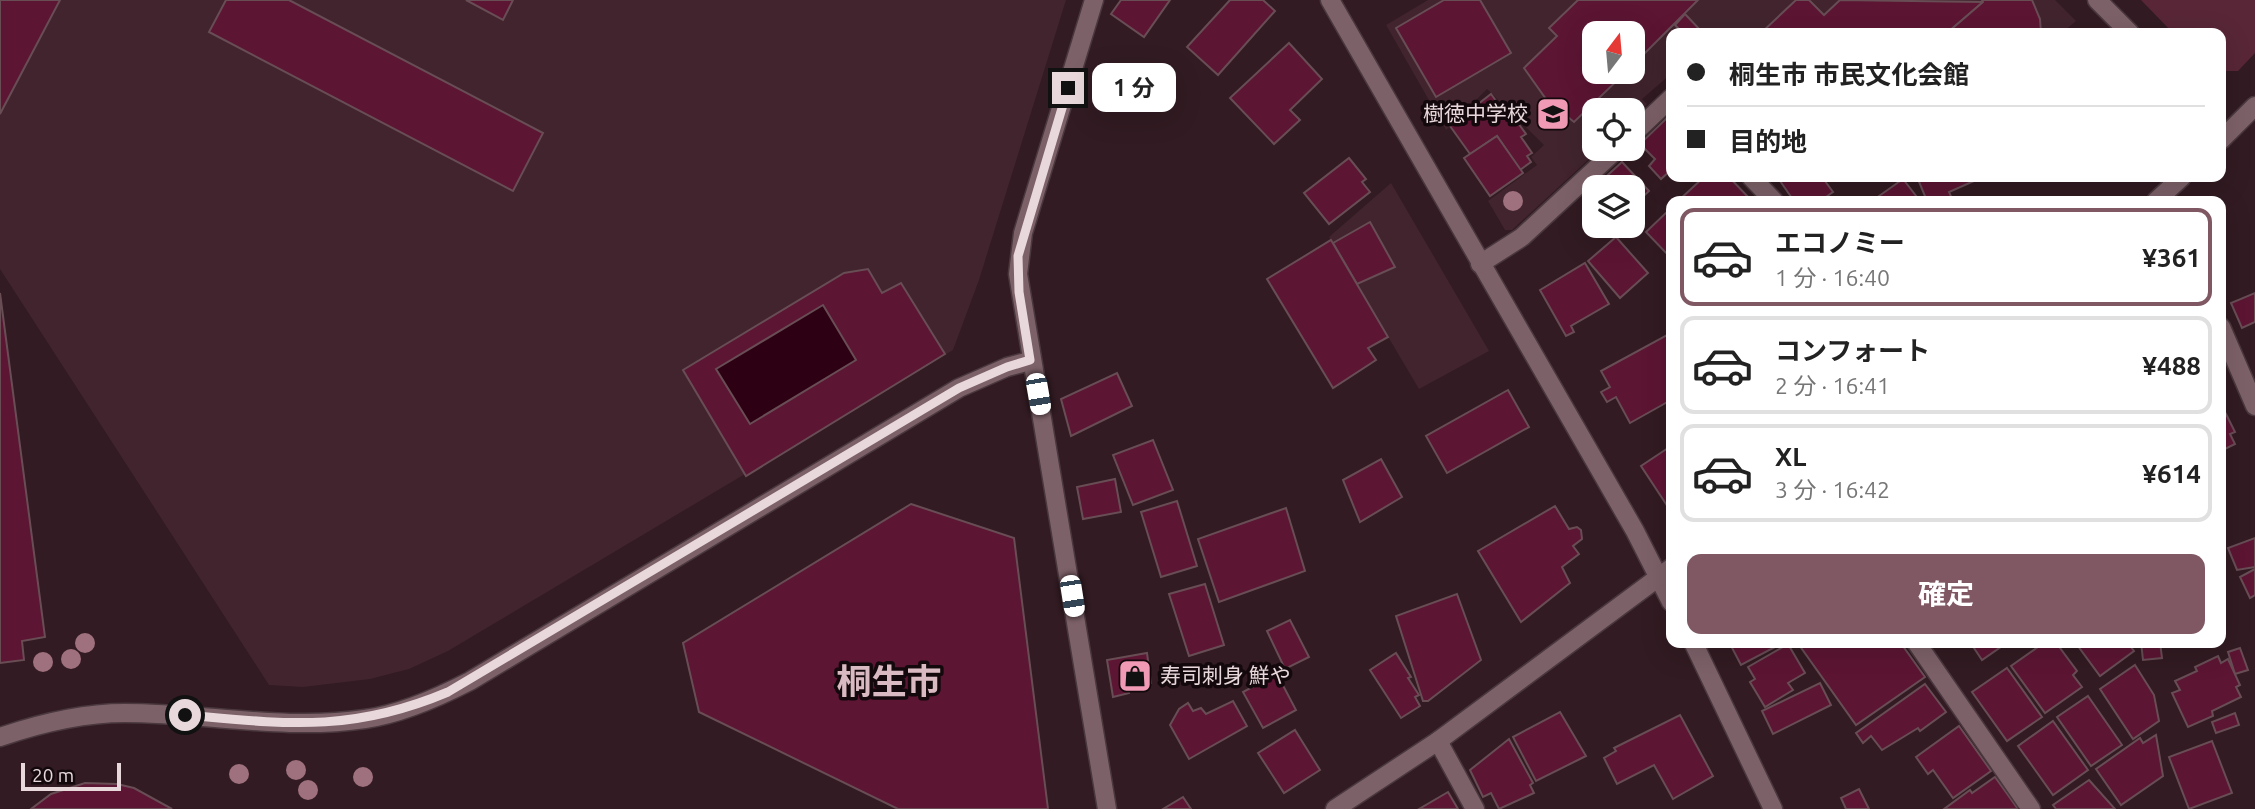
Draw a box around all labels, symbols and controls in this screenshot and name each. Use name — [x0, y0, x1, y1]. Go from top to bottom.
north arrow — [1582, 21, 1645, 84]
map controls — [1582, 21, 1645, 238]
text: 桐生市 市民文化会館 — [1729, 60, 1969, 89]
callout: 1 分 — [1092, 64, 1176, 112]
route end — [1052, 72, 1084, 104]
text: 1 分 — [1113, 75, 1155, 100]
school or university icon: 樹徳中学校 — [1534, 95, 1572, 133]
button: locate — [1582, 98, 1645, 161]
place label: 樹徳中学校 — [1423, 101, 1528, 125]
text: 目的地 — [1729, 127, 1807, 156]
button: layers — [1582, 175, 1645, 238]
icon: car — [1691, 226, 1754, 289]
text: エコノミー — [1775, 228, 1905, 257]
text: ¥361 — [2142, 243, 2201, 272]
text: 1 分 · 16:40 — [1775, 265, 1890, 290]
icon: car — [1691, 334, 1754, 397]
text: コンフォート — [1775, 336, 1930, 365]
text: ¥488 — [2142, 351, 2201, 380]
car — [1025, 371, 1052, 417]
text: 2 分 · 16:41 — [1775, 373, 1890, 398]
icon: car — [1691, 442, 1754, 505]
text: XL — [1775, 442, 1806, 471]
text: ¥614 — [2142, 459, 2201, 488]
text: 3 分 · 16:42 — [1775, 477, 1890, 502]
button: 確定 — [1687, 554, 2205, 634]
car — [1059, 574, 1086, 618]
shop icon: 寿司刺身 鮮や — [1116, 657, 1154, 695]
district label: 桐生市 — [836, 661, 942, 701]
place label: 寿司刺身 鮮や — [1160, 663, 1291, 687]
route start — [169, 699, 201, 731]
scale bar — [21, 760, 121, 792]
text: 20 m — [32, 764, 74, 786]

